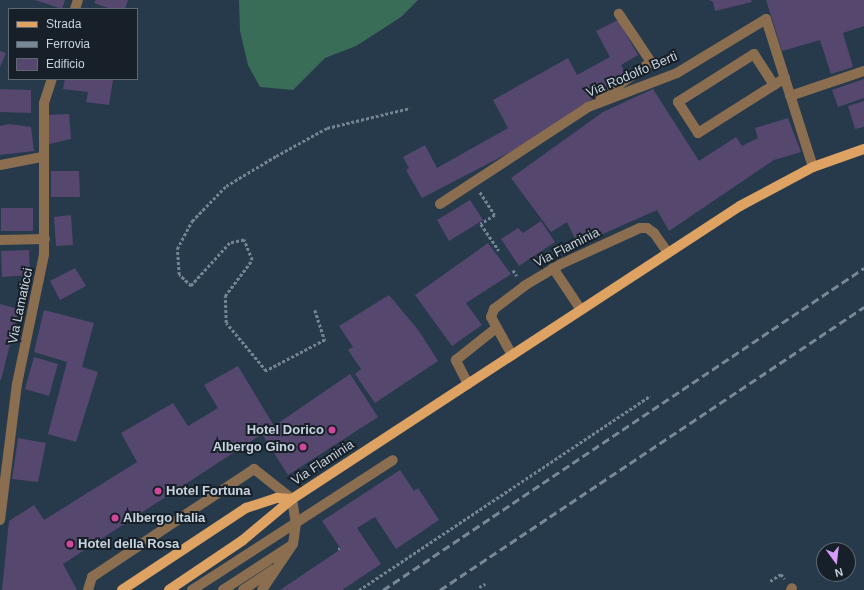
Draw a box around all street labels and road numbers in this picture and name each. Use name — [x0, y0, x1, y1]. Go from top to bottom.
street label: Via Rodolfo Berti — [584, 49, 680, 101]
street label: Via Flaminia — [532, 225, 602, 271]
street label: Via Lamaticci — [5, 267, 37, 345]
street label: Via Flaminia — [289, 437, 357, 489]

